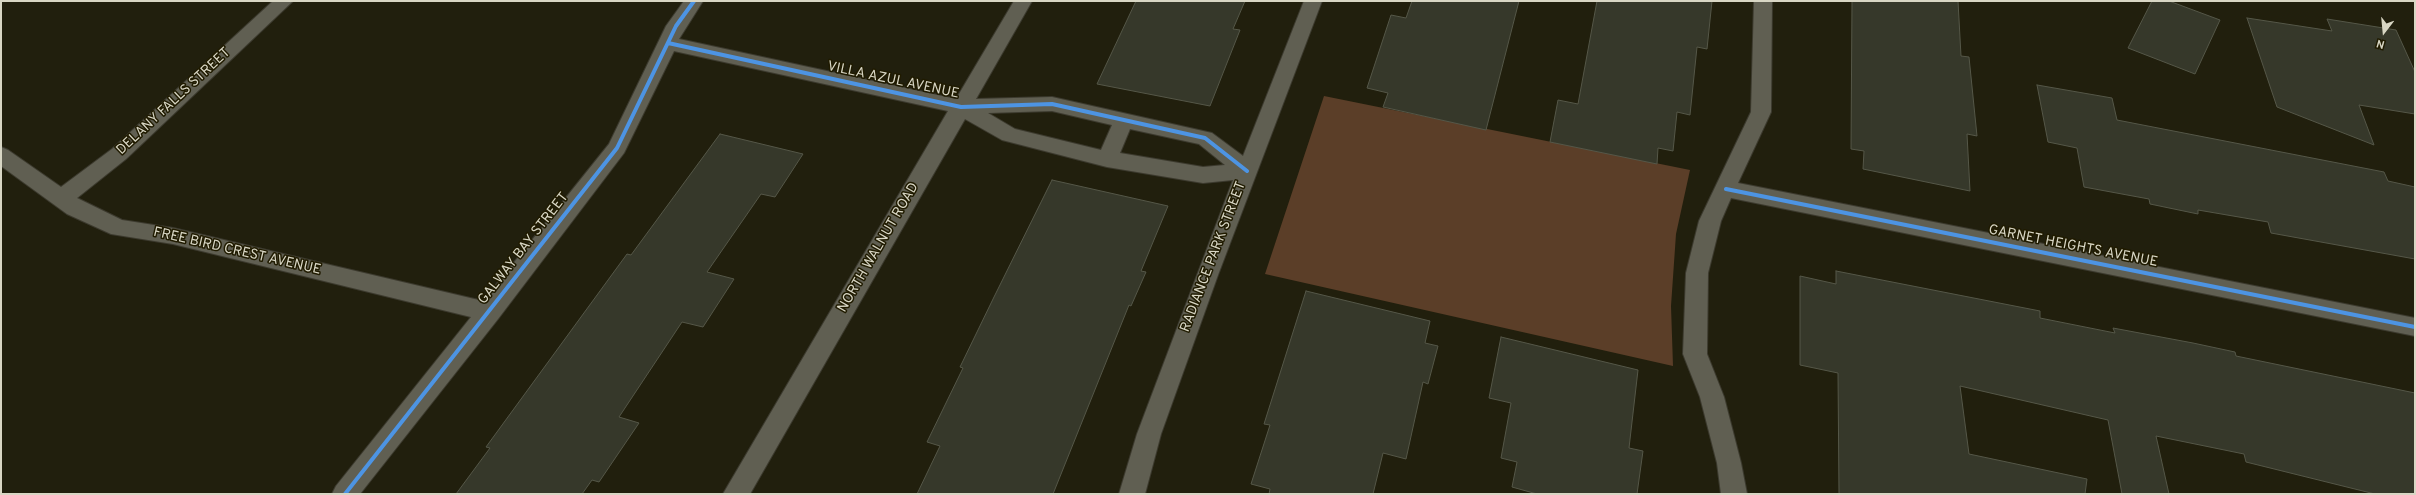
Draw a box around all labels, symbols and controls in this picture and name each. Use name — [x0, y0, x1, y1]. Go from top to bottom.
north arrow — [2364, 12, 2404, 52]
text: N — [2375, 36, 2386, 51]
street label: DELANY FALLS STREET — [114, 45, 234, 159]
street label: VILLA AZUL AVENUE — [826, 59, 960, 103]
street label: RADIANCE PARK STREET — [1178, 179, 1250, 335]
street label: NORTH WALNUT ROAD — [835, 180, 923, 316]
street label: GALWAY BAY STREET — [475, 190, 573, 308]
street label: GARNET HEIGHTS AVENUE — [1987, 222, 2159, 272]
street label: FREE BIRD CREST AVENUE — [151, 225, 323, 279]

